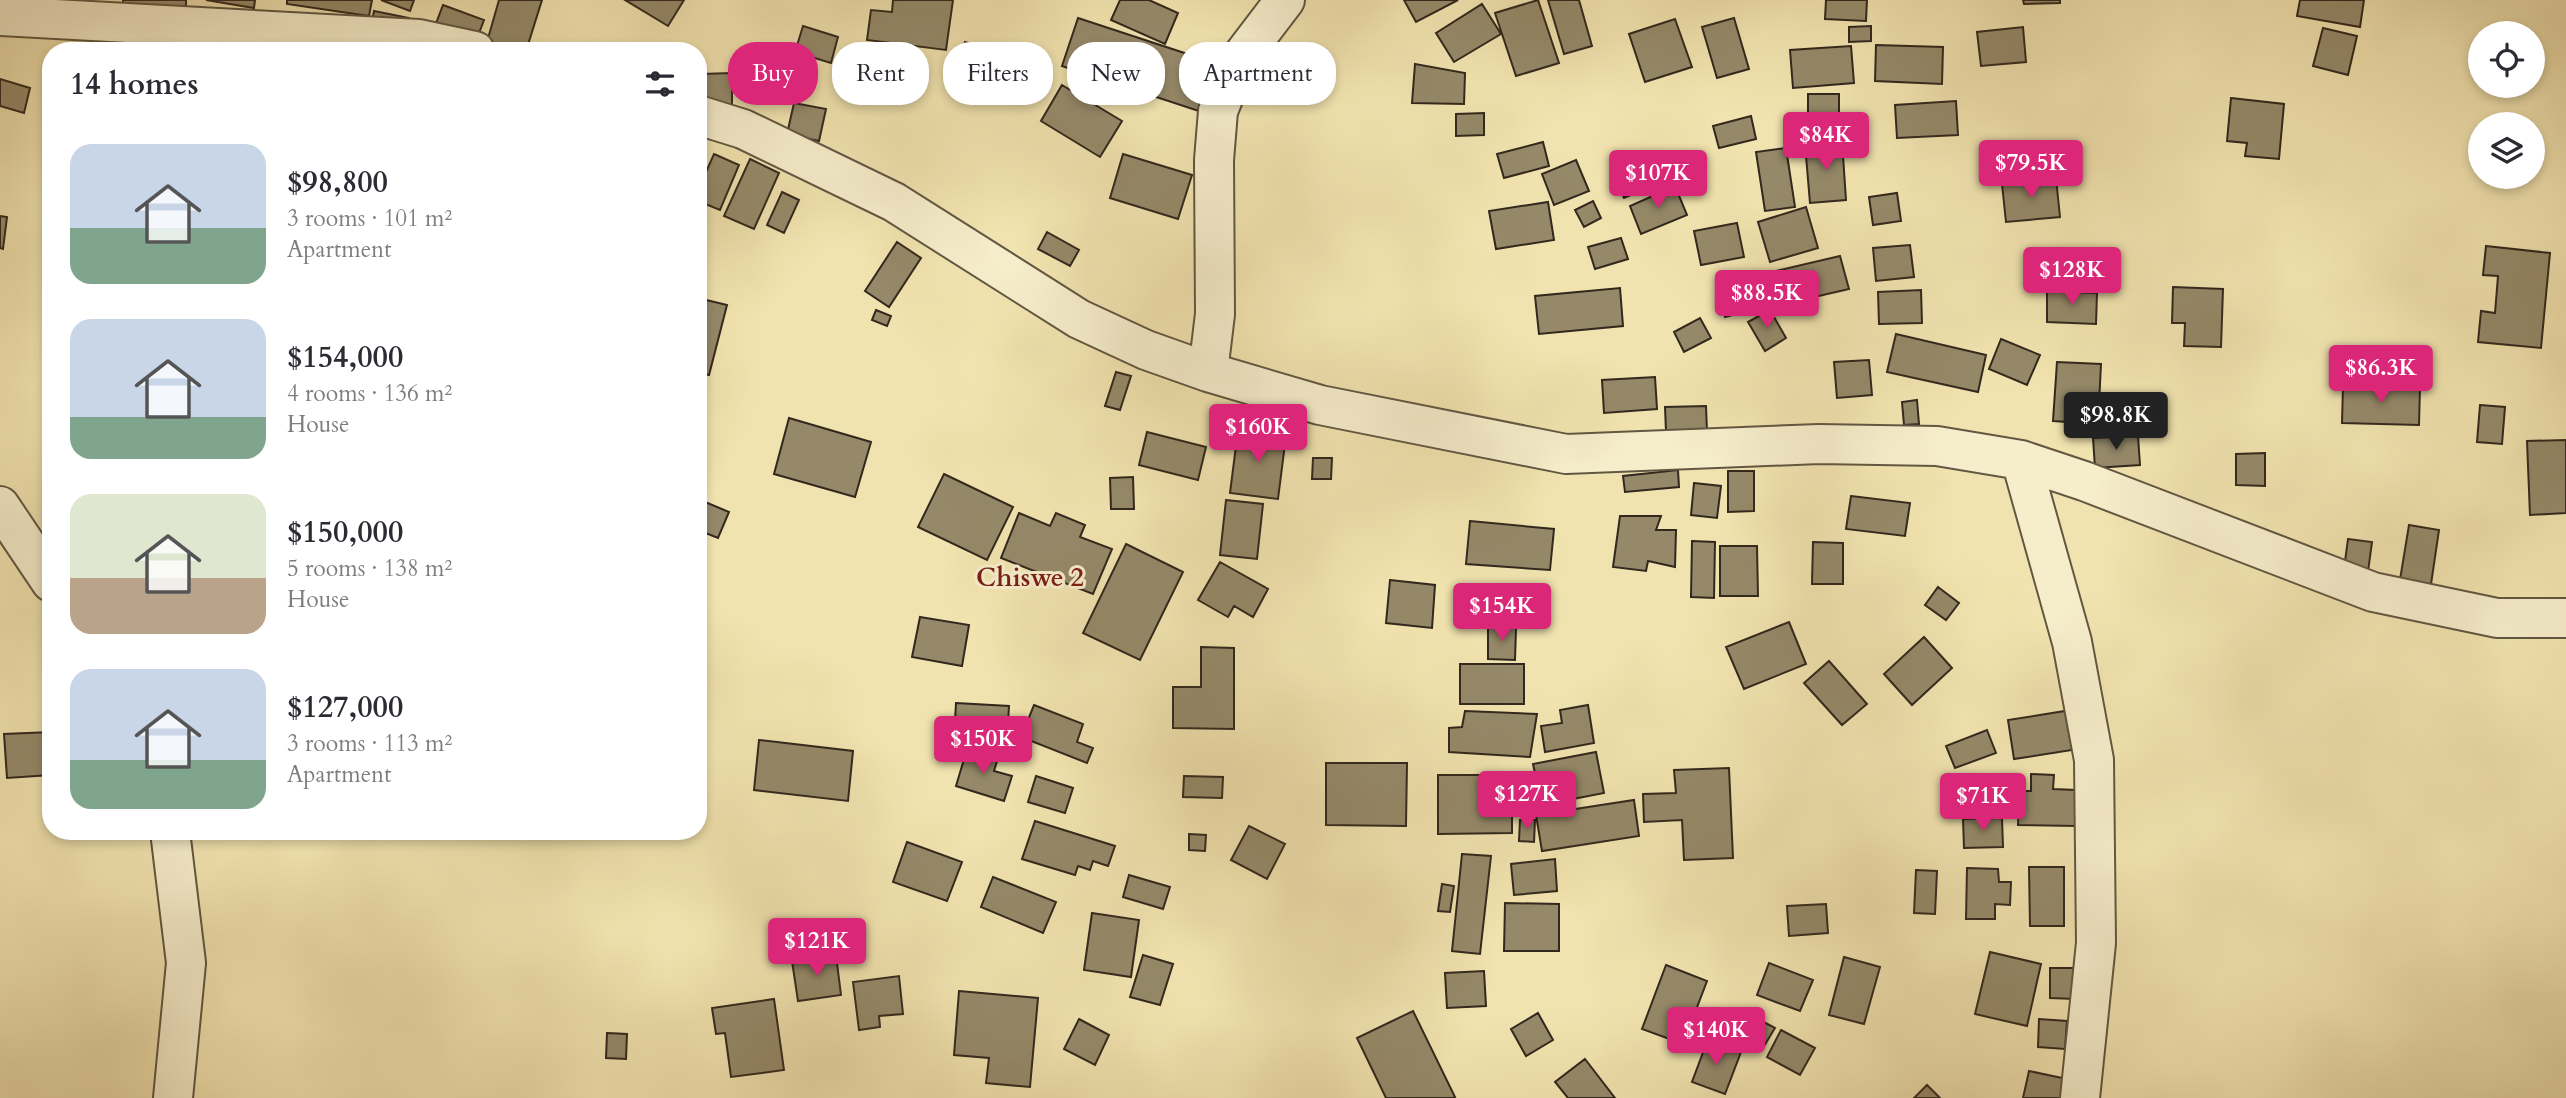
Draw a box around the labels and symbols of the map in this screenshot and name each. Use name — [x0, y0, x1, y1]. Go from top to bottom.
pin: $84K — [1785, 113, 1867, 172]
pin: $79.5K — [1974, 140, 2088, 200]
pin: $107K — [1609, 150, 1707, 210]
pin: $128K — [2023, 247, 2121, 307]
pin: $88.5K — [1710, 270, 1824, 330]
pin: $86.3K — [2324, 346, 2438, 405]
pin: $98.8K — [2059, 392, 2173, 452]
pin: $160K — [1209, 405, 1307, 464]
district label: Chiswe 2 — [976, 560, 1084, 595]
pin: $154K — [1453, 584, 1551, 643]
pin: $150K — [934, 716, 1032, 776]
pin: $127K — [1478, 772, 1576, 831]
pin: $71K — [1942, 774, 2024, 833]
pin: $121K — [768, 918, 866, 978]
pin: $140K — [1667, 1007, 1765, 1067]

